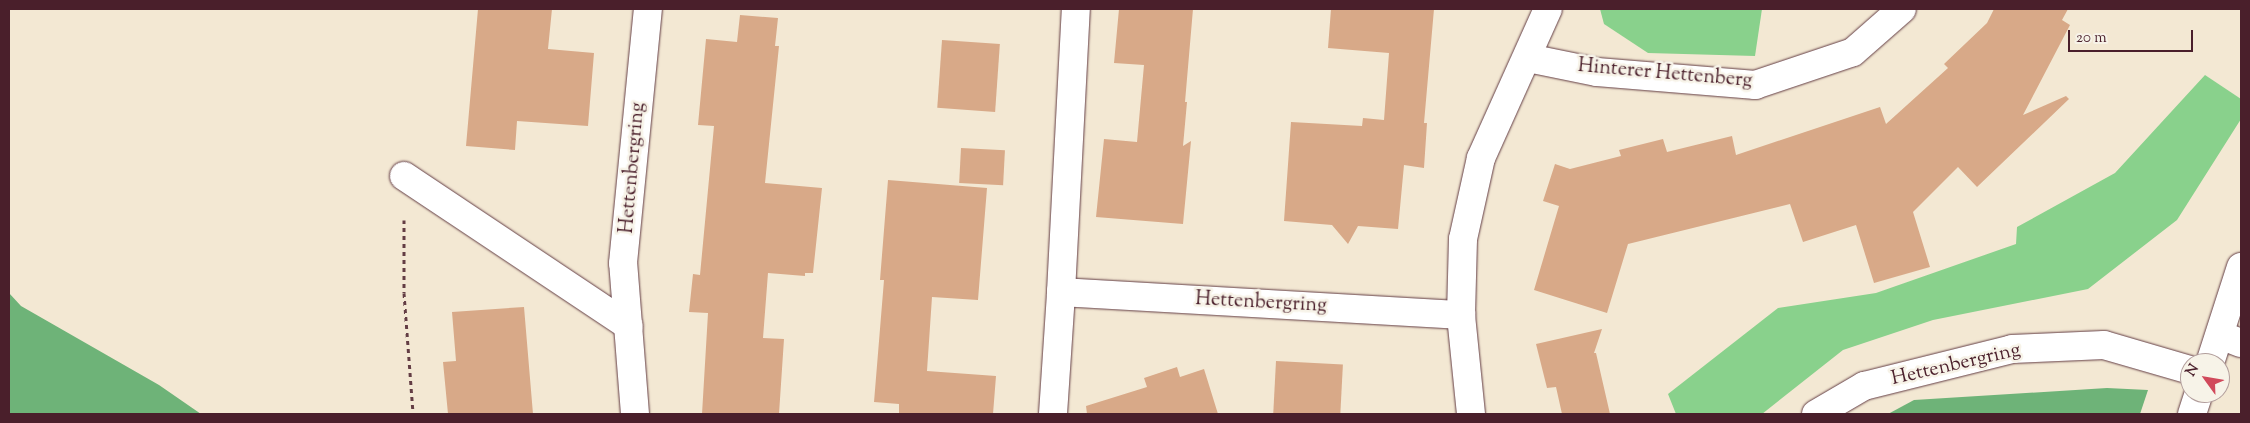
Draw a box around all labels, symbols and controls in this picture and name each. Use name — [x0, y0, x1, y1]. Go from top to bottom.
scale bar — [2070, 20, 2195, 52]
text: 20 m — [2076, 28, 2107, 49]
street label: Hinterer Hettenberg — [1577, 54, 1753, 94]
street label: Hettenbergring — [615, 101, 651, 235]
street label: Hettenbergring — [1195, 288, 1327, 318]
street label: Hettenbergring — [1889, 338, 2023, 392]
north arrow — [2180, 353, 2230, 403]
text: N — [2182, 361, 2205, 381]

